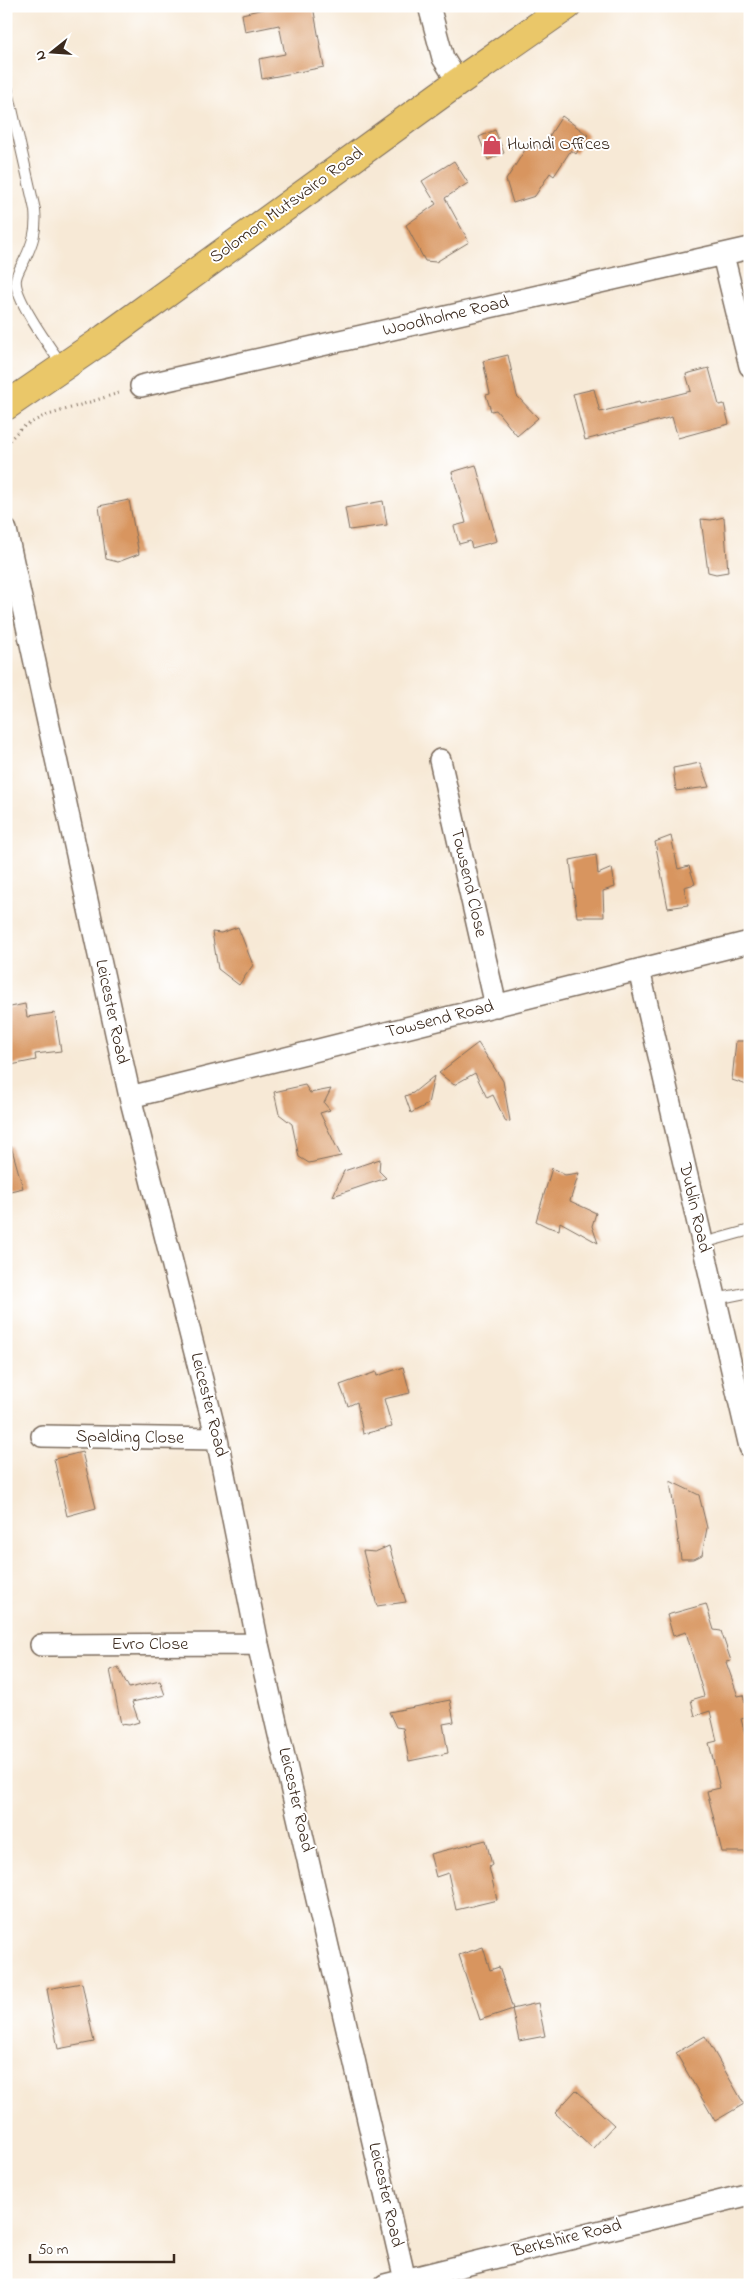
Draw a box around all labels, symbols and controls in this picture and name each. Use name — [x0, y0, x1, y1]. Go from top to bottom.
north arrow — [28, 28, 78, 78]
text: N — [30, 48, 52, 63]
place label: Hwindi Offices — [507, 132, 610, 158]
shop icon: Hwindi Offices — [481, 134, 503, 156]
street label: Solomon Mutsvairo Road — [205, 141, 369, 271]
street label: Woodholme Road — [380, 290, 512, 344]
street label: Towsend Close — [443, 826, 493, 941]
street label: Leicester Road — [87, 957, 135, 1067]
street label: Towsend Road — [383, 994, 497, 1046]
street label: Dublin Road — [671, 1160, 717, 1255]
street label: Leicester Road — [183, 1350, 233, 1460]
street label: Spalding Close — [76, 1424, 185, 1453]
street label: Evro Close — [112, 1632, 189, 1658]
street label: Leicester Road — [270, 1745, 320, 1855]
street label: Leicester Road — [360, 2140, 410, 2250]
street label: Berkshire Road — [509, 2213, 624, 2265]
scale bar — [30, 2231, 174, 2263]
text: 50 m — [38, 2239, 69, 2261]

